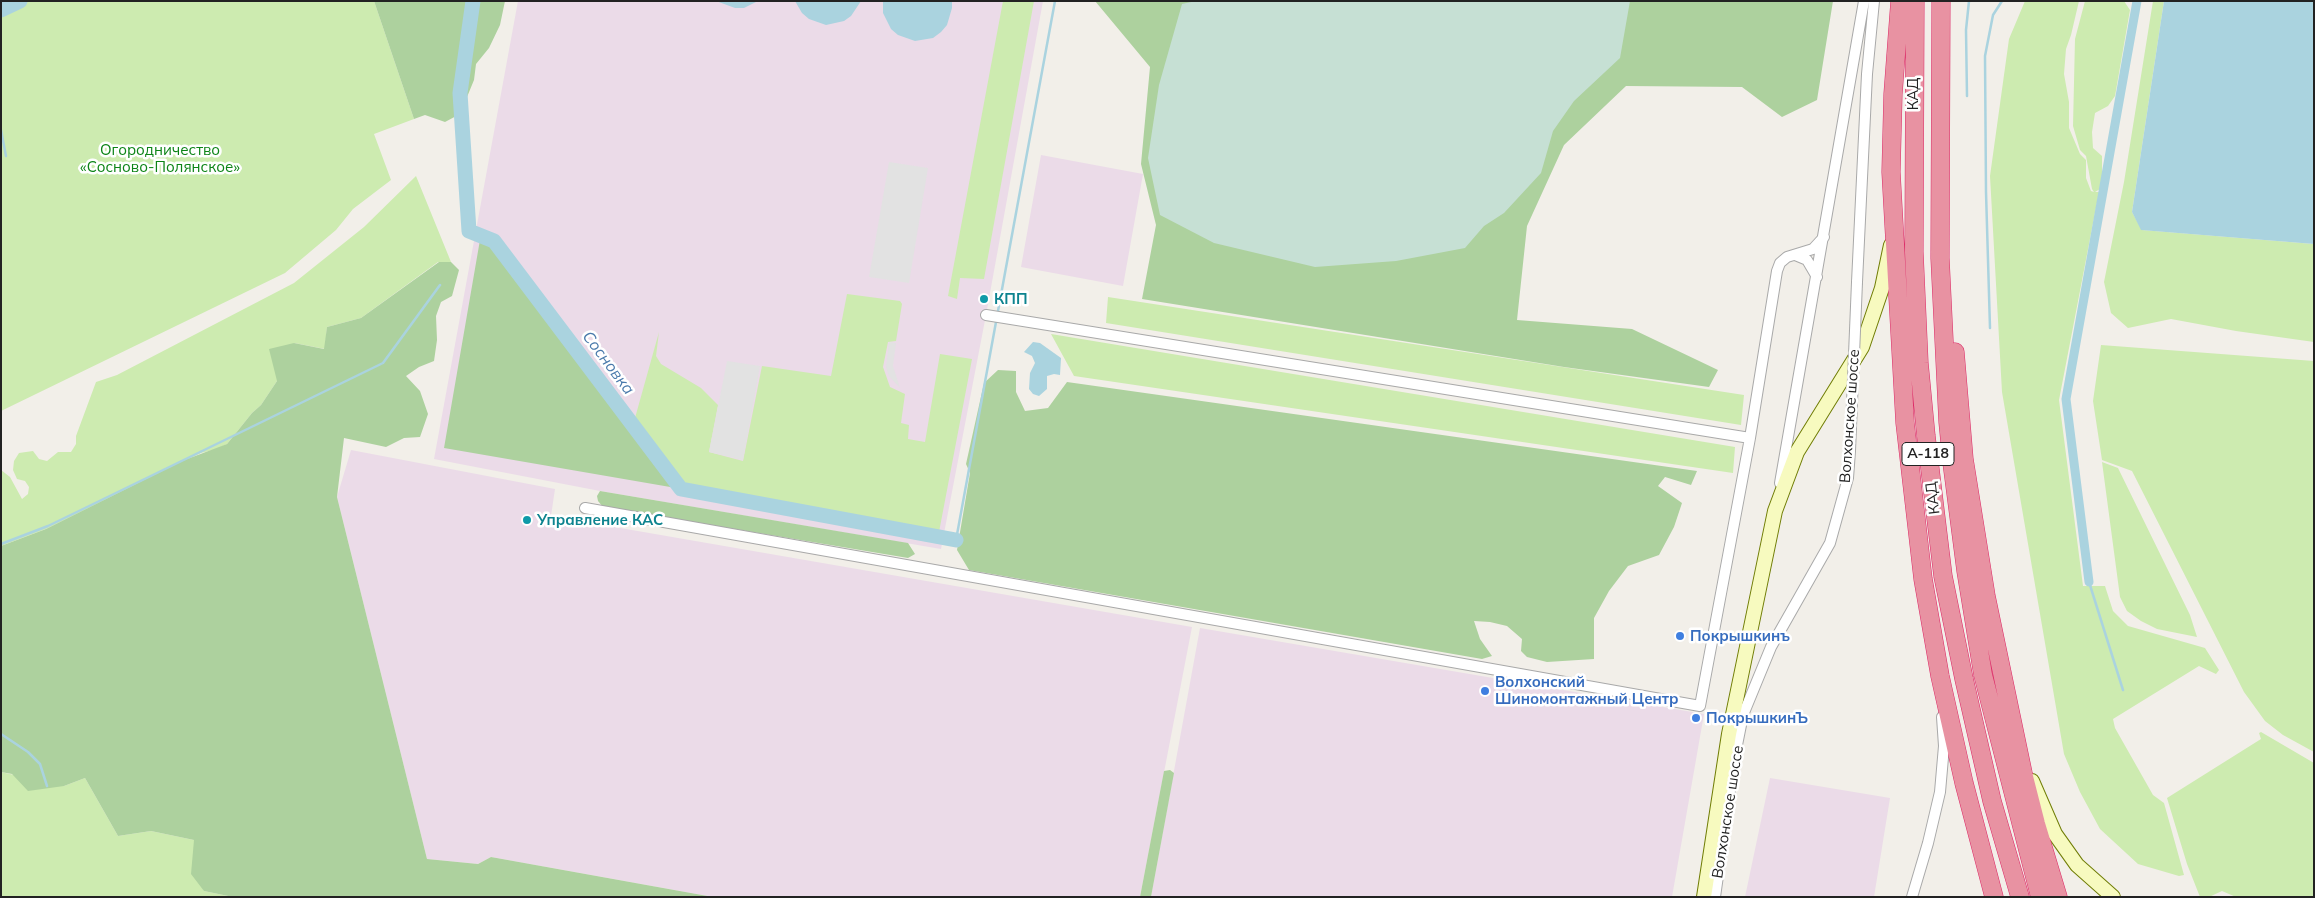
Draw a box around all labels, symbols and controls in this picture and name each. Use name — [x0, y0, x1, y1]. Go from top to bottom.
street label: КАД — [1904, 78, 1922, 110]
park label: Огородничество «Сосново-Полянское» — [80, 141, 240, 176]
place label: КПП — [994, 290, 1028, 308]
marker: КПП — [978, 293, 990, 305]
water label: Сосновка — [578, 328, 638, 398]
street label: Волхонское шоссе — [1836, 348, 1864, 484]
road number: А-118 — [1902, 442, 1954, 466]
street label: КАД — [1922, 481, 1944, 515]
place label: Управление КАС — [537, 511, 663, 529]
marker: Управление КАС — [521, 514, 533, 526]
place label: Покрышкинъ — [1690, 627, 1790, 645]
marker: Покрышкинъ — [1674, 630, 1686, 642]
place label: Волхонский Шиномонтажный Центр — [1495, 673, 1679, 708]
marker: Волхонский Шиномонтажный Центр — [1479, 685, 1491, 697]
place label: ПокрышкинЪ — [1706, 709, 1808, 727]
marker: ПокрышкинЪ — [1690, 712, 1702, 724]
street label: Волхонское шоссе — [1709, 744, 1747, 880]

